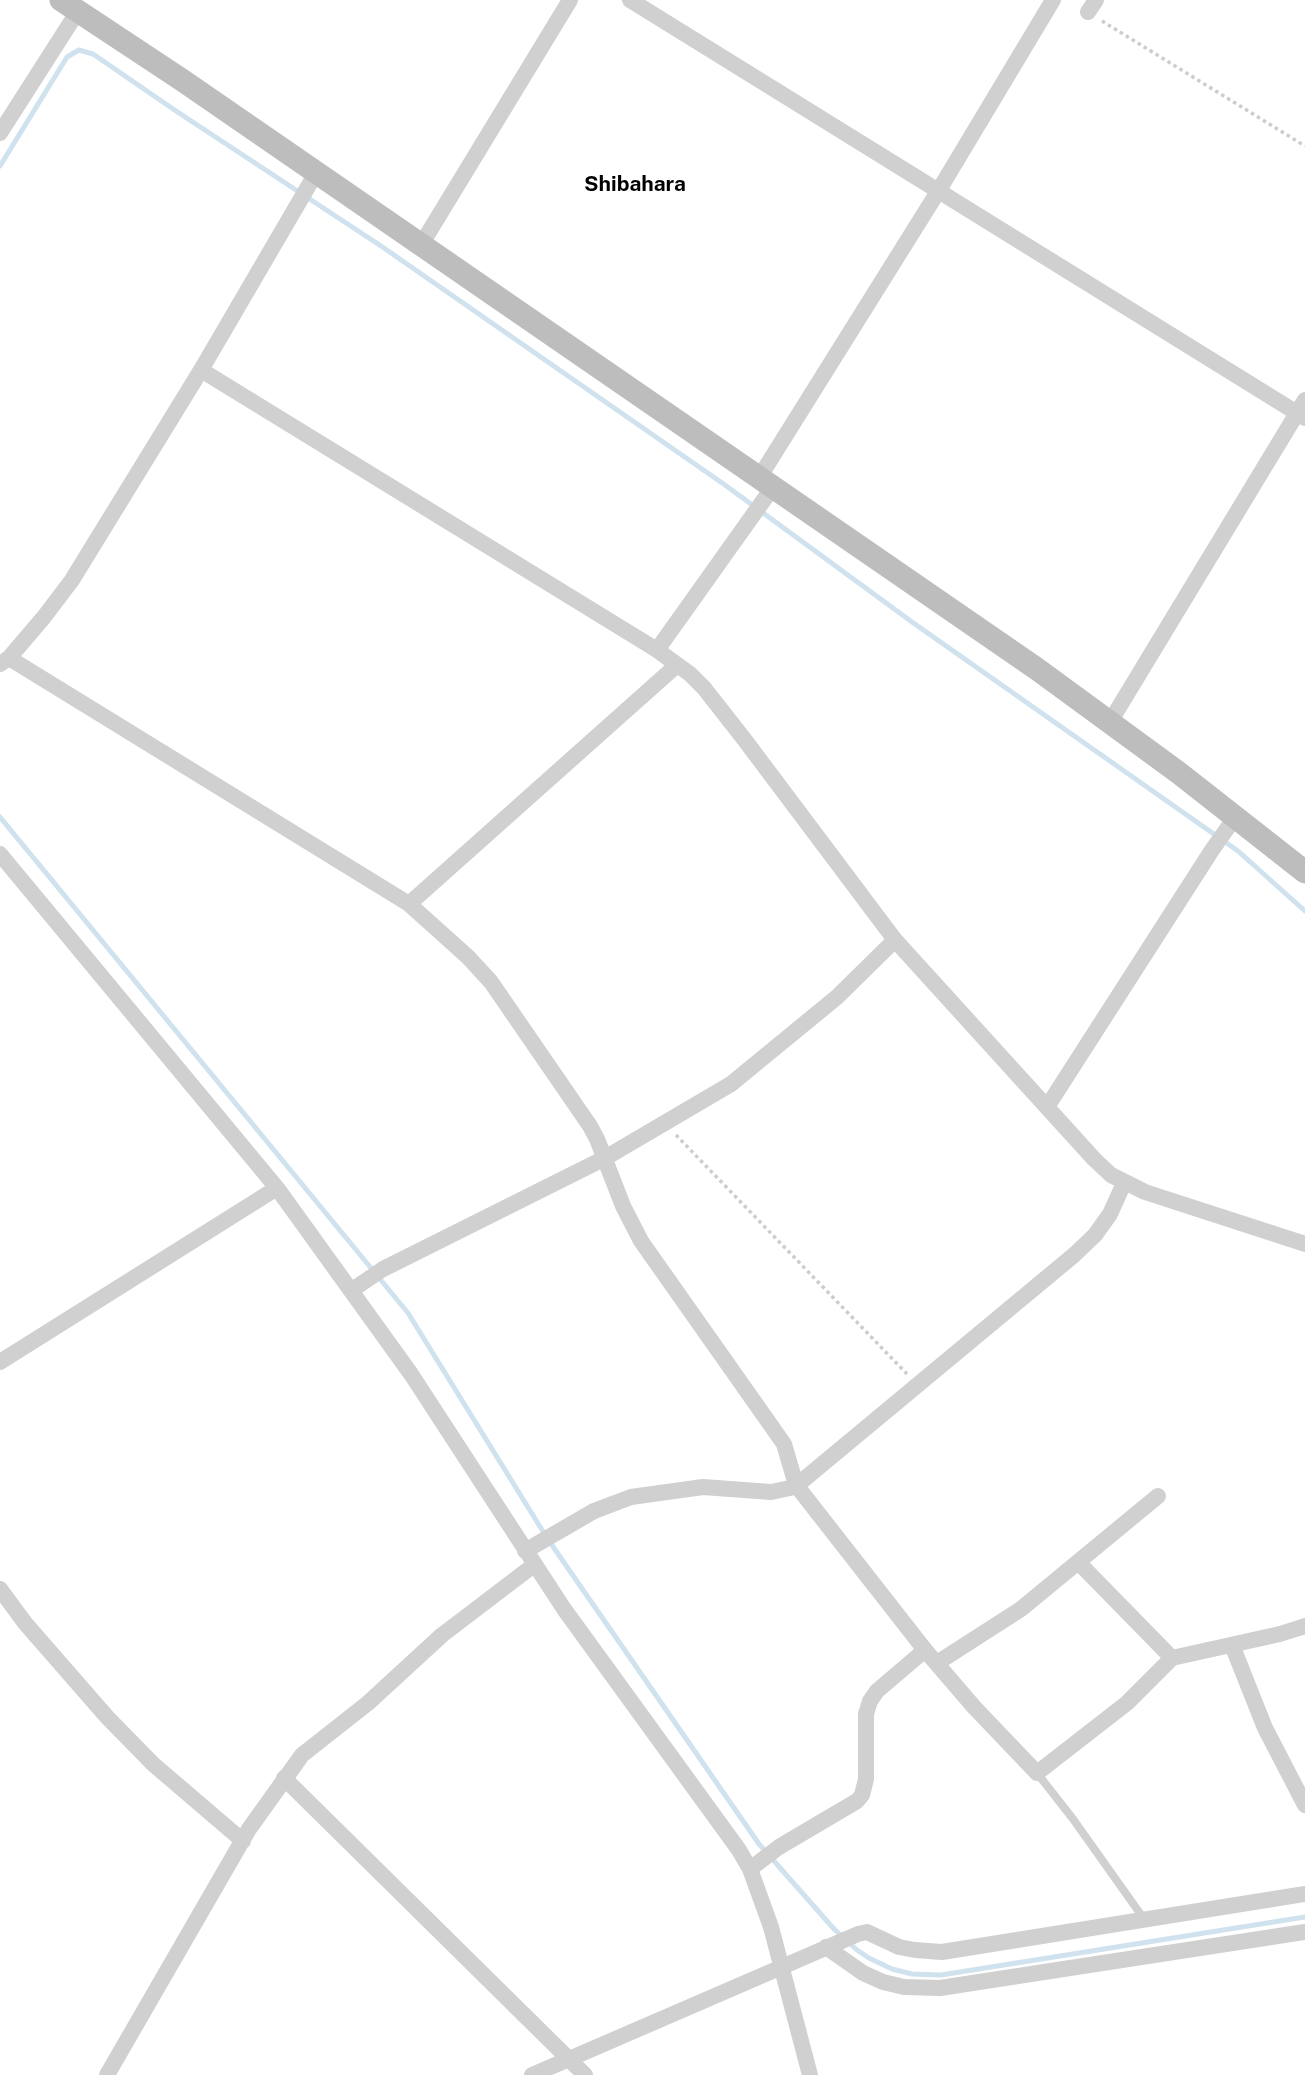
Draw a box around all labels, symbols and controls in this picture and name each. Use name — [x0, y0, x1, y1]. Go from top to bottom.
district label: Shibahara — [584, 172, 686, 198]

